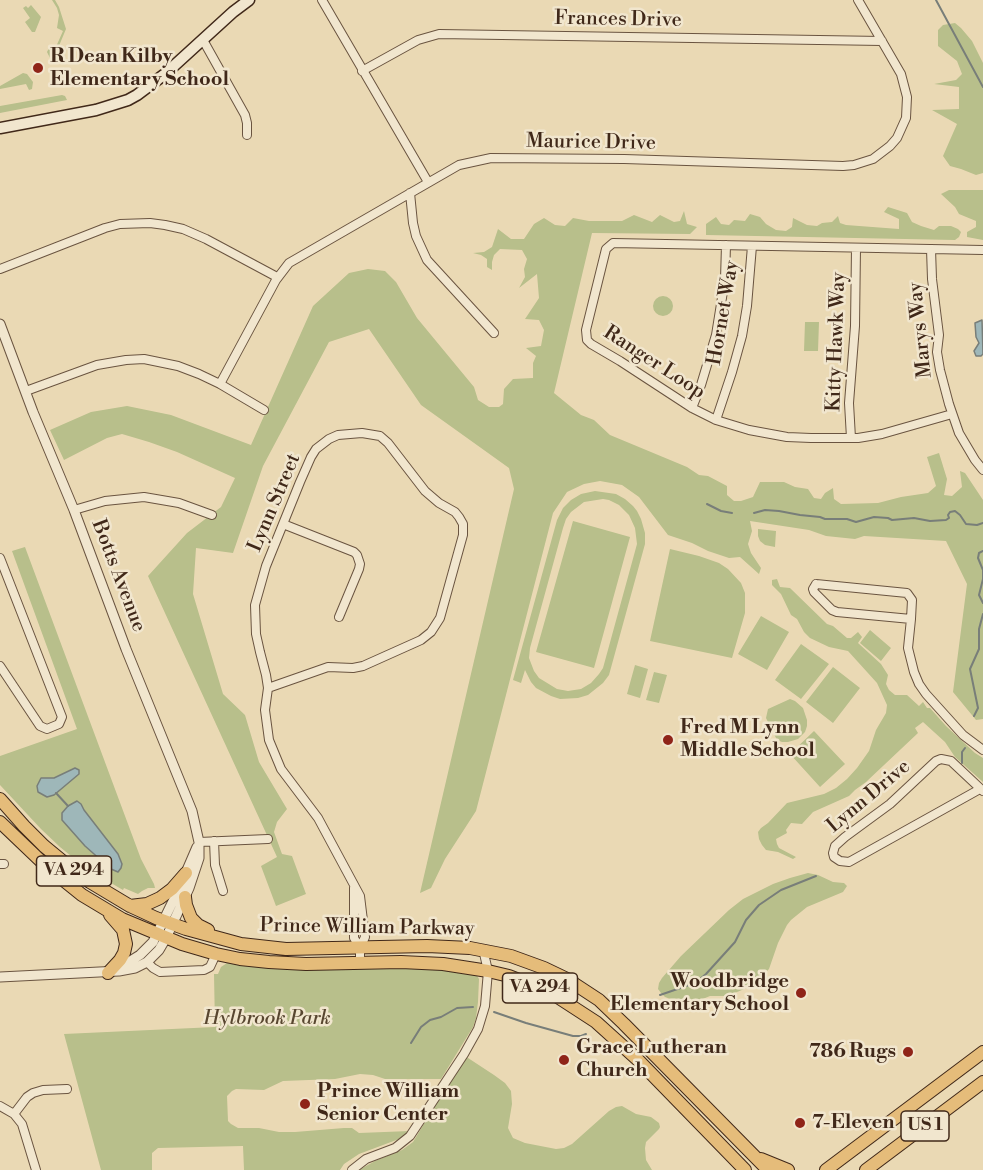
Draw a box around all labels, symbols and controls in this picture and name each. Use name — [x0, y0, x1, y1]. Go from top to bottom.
street label: Frances Drive — [554, 7, 682, 33]
place label: R Dean Kilby Elementary School — [50, 45, 229, 92]
marker: R Dean Kilby Elementary School — [31, 61, 45, 75]
street label: Maurice Drive — [526, 130, 656, 156]
street label: Hornet Way — [703, 259, 745, 367]
street label: Kitty Hawk Way — [823, 272, 851, 412]
street label: Marys Way — [904, 281, 938, 379]
street label: Ranger Loop — [599, 321, 709, 405]
street label: Lynn Street — [243, 450, 307, 556]
street label: Botts Avenue — [86, 517, 150, 635]
place label: Fred M Lynn Middle School — [680, 716, 815, 763]
marker: Fred M Lynn Middle School — [661, 733, 675, 747]
street label: Lynn Drive — [822, 755, 916, 839]
road number: VA 294 — [36, 856, 112, 886]
street label: Prince William Parkway — [259, 914, 475, 942]
place label: Woodbridge Elementary School — [610, 970, 789, 1017]
road number: VA 294 — [502, 973, 578, 1003]
marker: Woodbridge Elementary School — [794, 986, 808, 1000]
park label: Hylbrook Park — [203, 1007, 331, 1031]
place label: Grace Lutheran Church — [576, 1036, 727, 1083]
place label: 786 Rugs — [809, 1040, 896, 1064]
marker: 786 Rugs — [901, 1045, 915, 1059]
marker: Grace Lutheran Church — [557, 1053, 571, 1067]
place label: Prince William Senior Center — [317, 1080, 459, 1127]
marker: Prince William Senior Center — [298, 1097, 312, 1111]
place label: 7-Eleven — [812, 1111, 895, 1135]
road number: US 1 — [901, 1111, 949, 1141]
marker: 7-Eleven — [793, 1116, 807, 1130]

